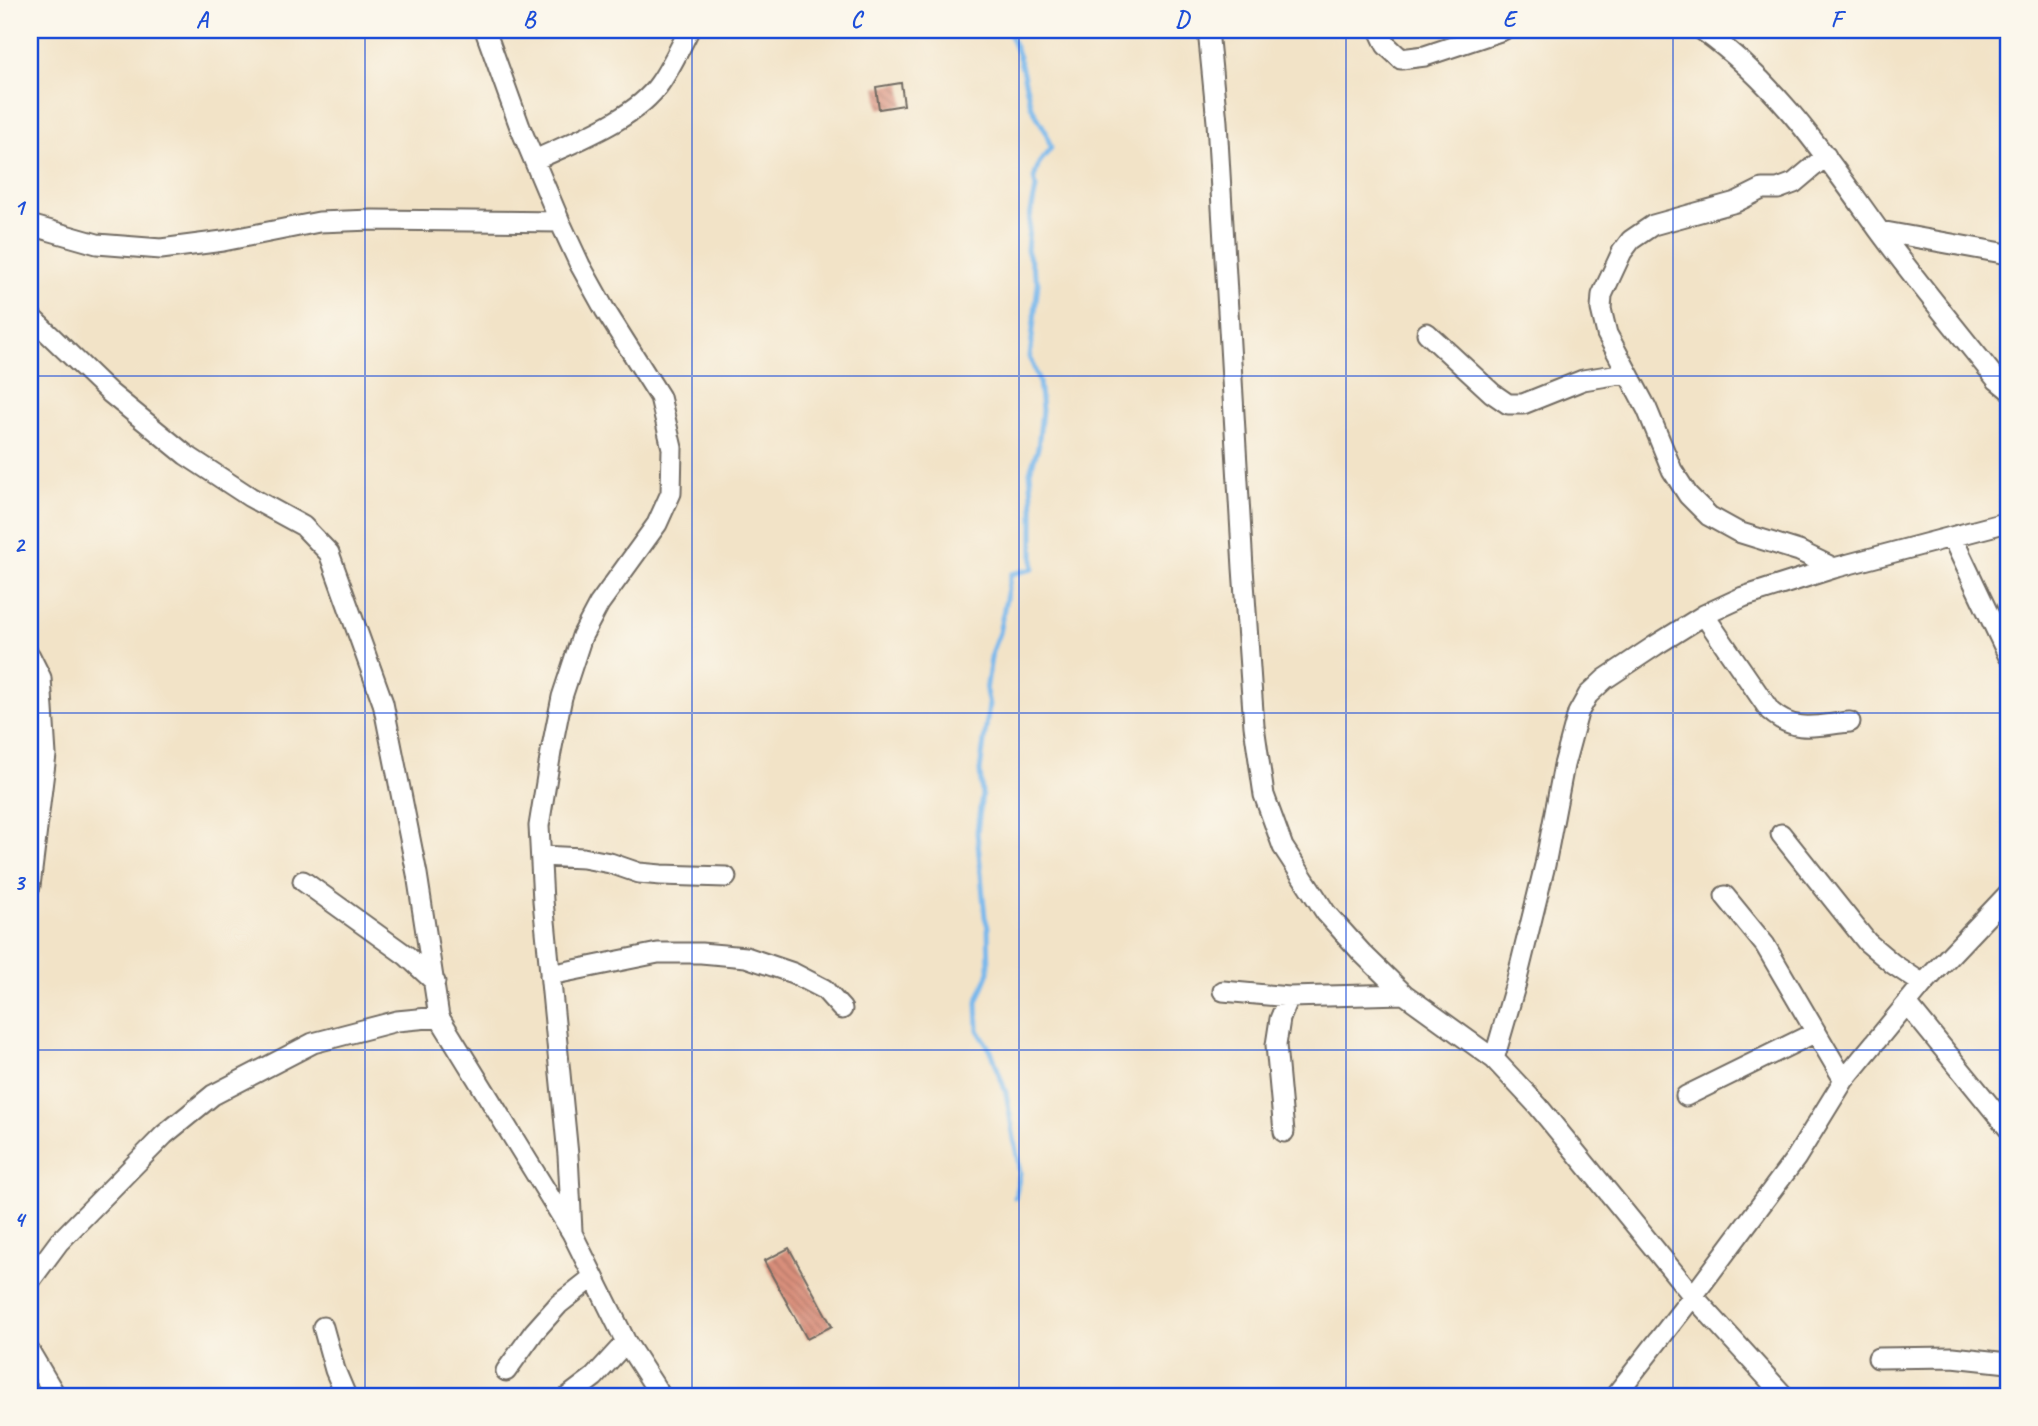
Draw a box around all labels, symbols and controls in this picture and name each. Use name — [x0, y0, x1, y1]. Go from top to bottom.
text: A — [196, 5, 210, 34]
text: B — [523, 5, 537, 34]
text: C — [851, 5, 865, 34]
text: D — [1175, 5, 1191, 34]
text: E — [1503, 5, 1519, 34]
text: F — [1831, 5, 1847, 34]
text: 1 — [14, 193, 27, 222]
text: 2 — [14, 530, 27, 559]
text: 3 — [14, 868, 27, 897]
text: 4 — [14, 1205, 27, 1234]

